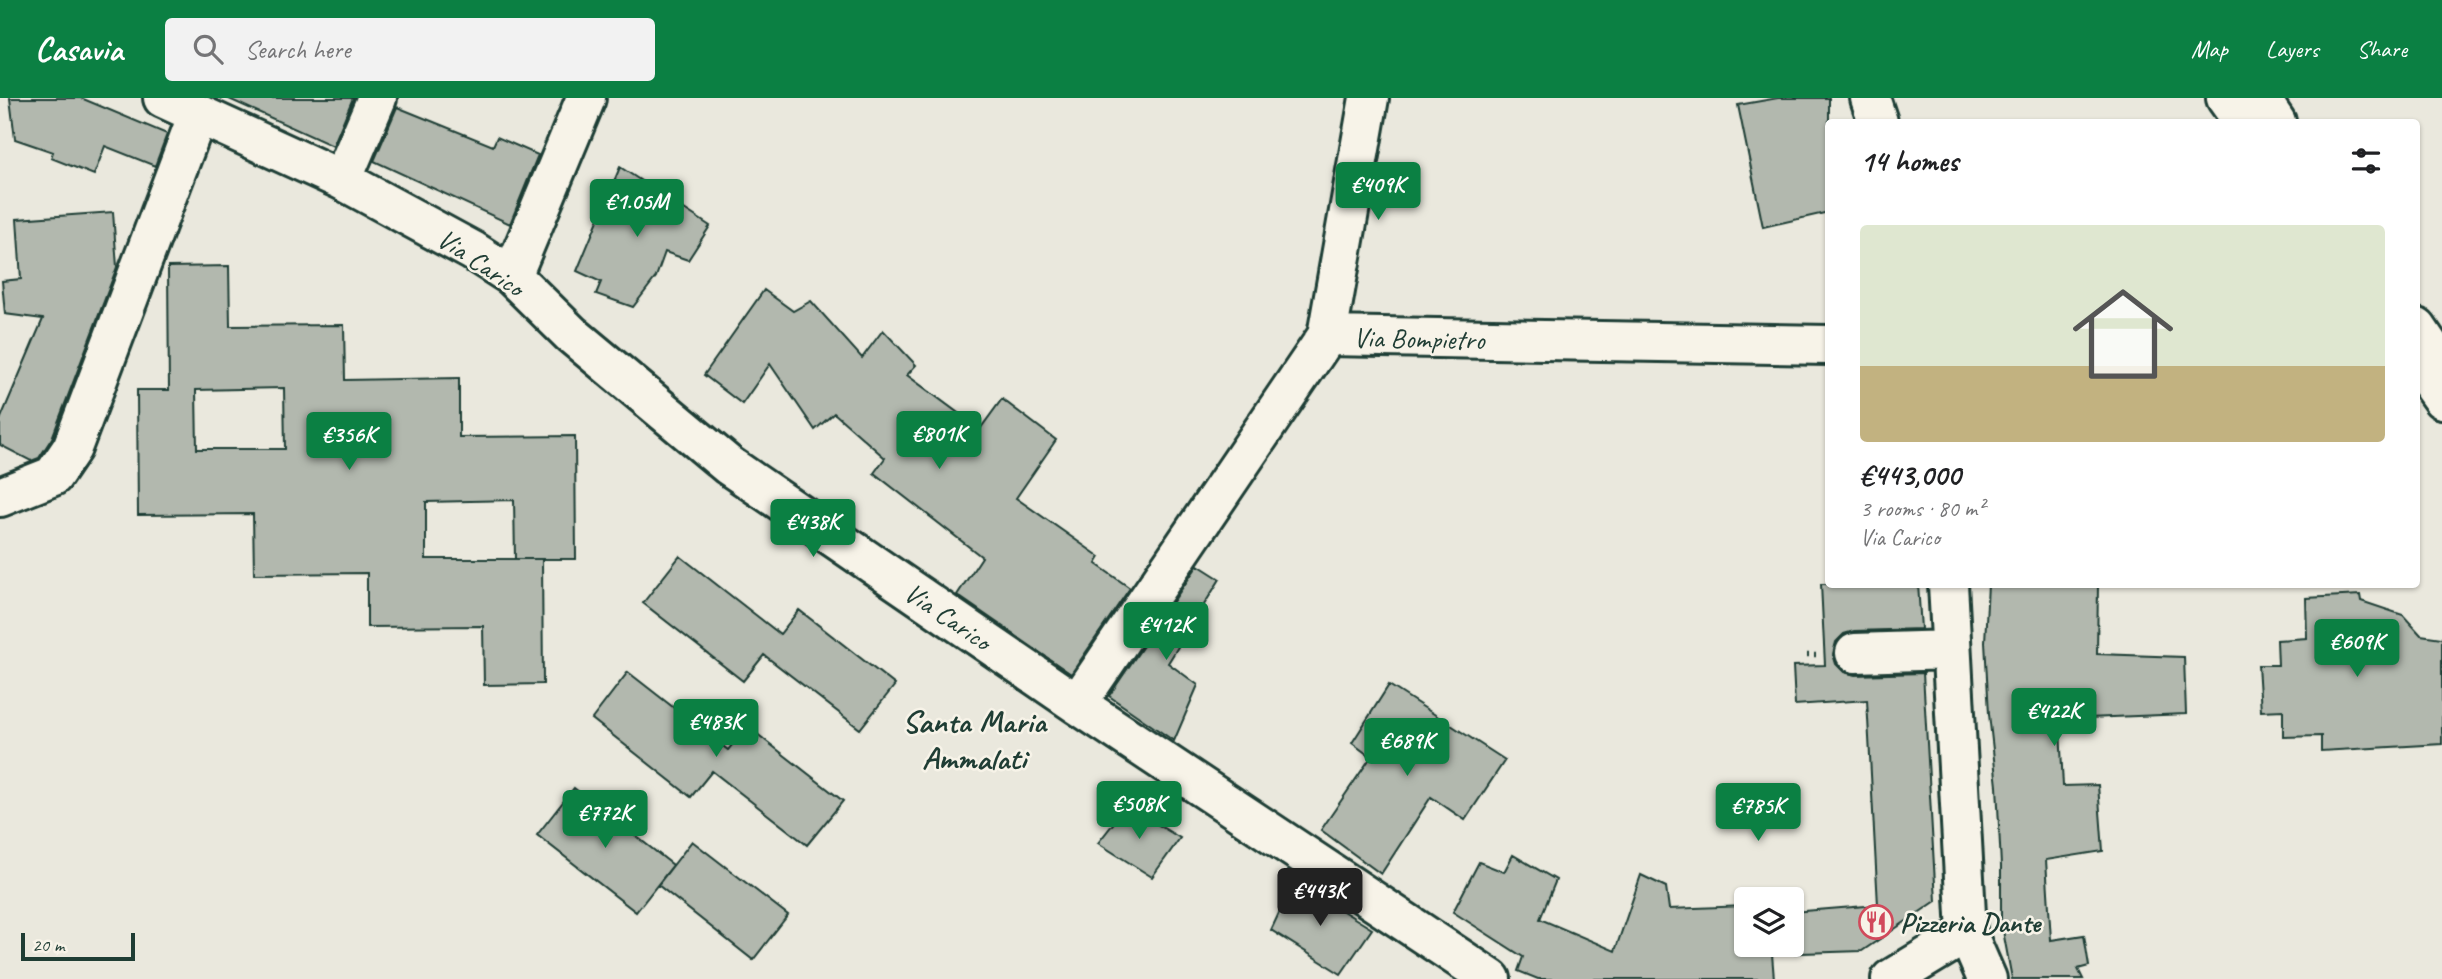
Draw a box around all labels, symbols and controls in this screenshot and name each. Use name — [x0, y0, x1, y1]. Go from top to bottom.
search box — [165, 18, 655, 81]
text: Casavia — [35, 28, 123, 70]
icon: search — [189, 30, 227, 68]
text: Search here — [245, 33, 351, 66]
text: Map — [2191, 34, 2228, 64]
text: Layers — [2266, 34, 2319, 64]
text: Share — [2357, 34, 2407, 64]
text: 14 homes — [1860, 142, 1958, 180]
icon: filters — [2347, 142, 2385, 180]
pin: €409K — [1329, 162, 1427, 222]
text: €409K — [1352, 170, 1404, 199]
pin: €1.05M — [580, 180, 694, 239]
text: €1.05M — [606, 187, 668, 216]
street label: Via Carico — [431, 221, 533, 306]
icon: home — [2060, 271, 2186, 397]
street label: Via Bompietro — [1353, 320, 1487, 357]
pin: €356K — [300, 412, 398, 472]
pin: €801K — [890, 412, 988, 471]
text: €801K — [912, 419, 966, 448]
text: €356K — [322, 420, 376, 449]
text: €443,000 — [1860, 456, 1960, 494]
text: 3 rooms · 80 m² — [1860, 494, 1984, 523]
pin: €438K — [764, 500, 862, 559]
text: €438K — [786, 507, 840, 536]
text: Via Carico — [1860, 523, 1940, 552]
street label: Via Carico — [898, 575, 1000, 660]
pin: €412K — [1117, 602, 1215, 662]
text: €412K — [1139, 610, 1193, 639]
pin: €609K — [2308, 620, 2406, 679]
text: €609K — [2330, 627, 2384, 656]
pin: €422K — [2005, 688, 2103, 748]
text: €422K — [2027, 696, 2081, 725]
pin: €483K — [667, 700, 765, 759]
district label: Santa Maria Ammalati — [902, 701, 1049, 779]
text: €483K — [689, 707, 743, 736]
pin: €689K — [1358, 718, 1456, 778]
text: €689K — [1380, 726, 1434, 755]
pin: €508K — [1090, 782, 1188, 841]
pin: €785K — [1709, 784, 1807, 843]
text: €508K — [1113, 789, 1165, 818]
pin: €772K — [556, 790, 654, 850]
text: €785K — [1732, 791, 1784, 820]
text: €772K — [579, 798, 631, 827]
pin: €443K — [1271, 868, 1369, 928]
text: €443K — [1293, 876, 1347, 905]
map controls — [1734, 887, 1804, 957]
button: layers — [1734, 887, 1804, 957]
restaurant icon: Pizzeria Dante — [1857, 903, 1895, 941]
place label: Pizzeria Dante — [1900, 905, 2043, 940]
scale bar — [21, 930, 135, 962]
text: 20 m — [32, 933, 64, 957]

